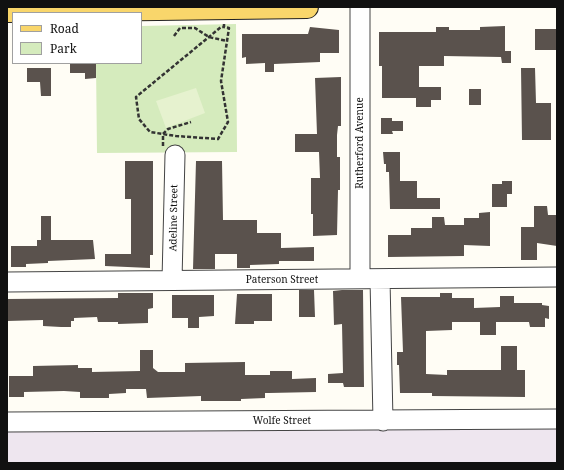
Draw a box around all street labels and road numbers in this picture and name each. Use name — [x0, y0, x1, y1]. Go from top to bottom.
street label: Rutherford Avenue — [354, 97, 366, 189]
street label: Adeline Street — [167, 184, 181, 252]
street label: Paterson Street — [246, 274, 318, 286]
street label: Wolfe Street — [253, 415, 311, 427]

